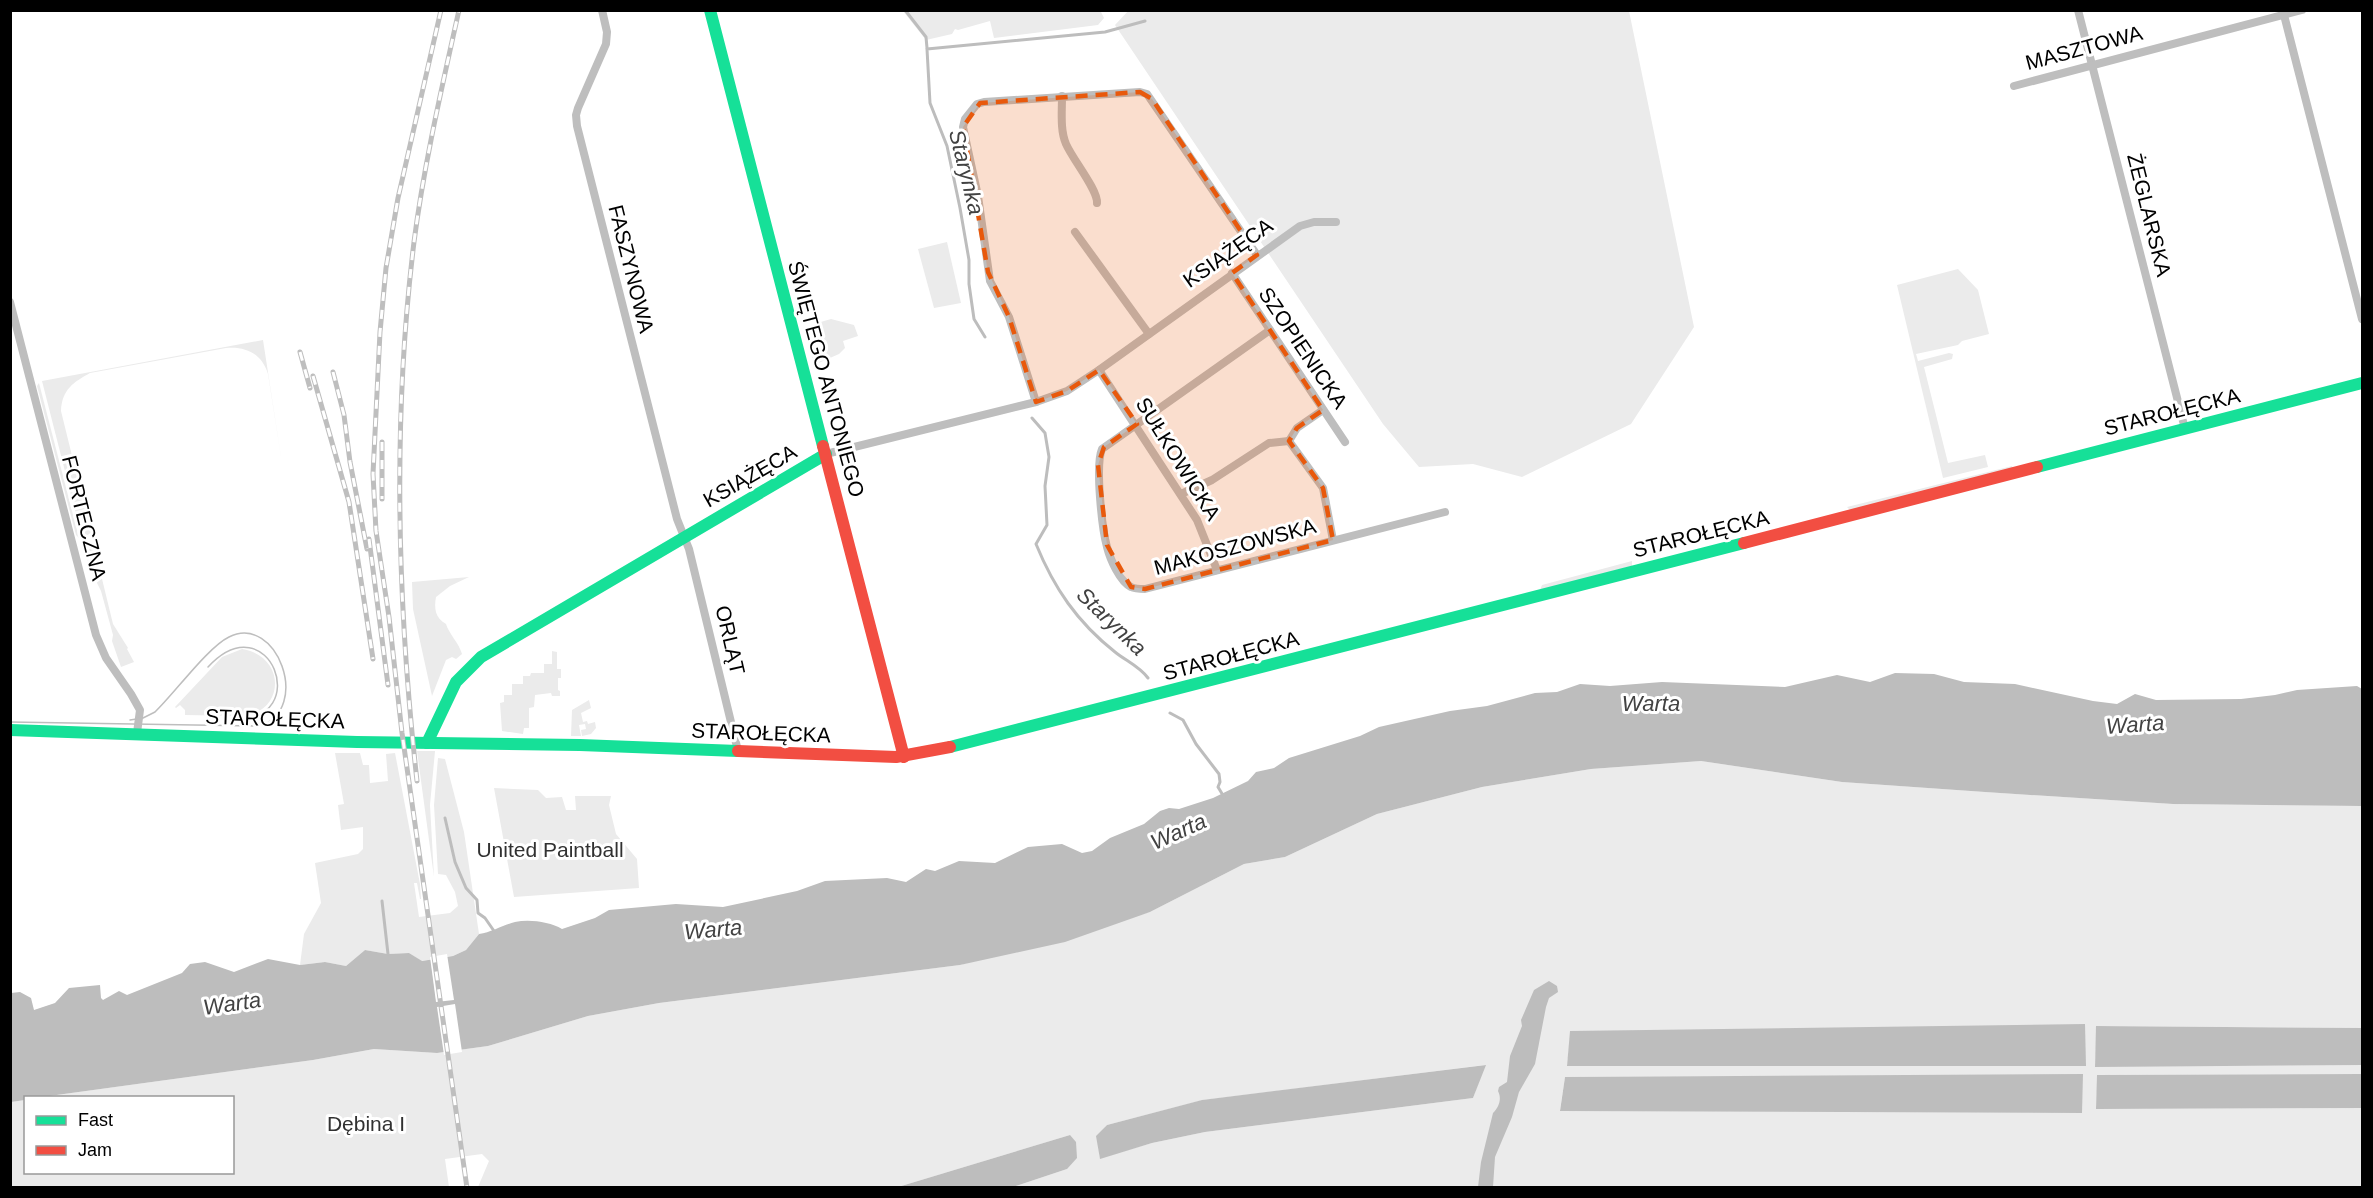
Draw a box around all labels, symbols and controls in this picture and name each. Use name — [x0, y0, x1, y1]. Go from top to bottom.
street label: MASZTOWA — [2023, 21, 2145, 74]
water label: Starynka — [944, 127, 989, 217]
street label: ŻEGLARSKA — [2123, 151, 2176, 279]
street label: FASZYNOWA — [604, 203, 658, 335]
street label: KSIĄŻĘCA — [1179, 213, 1277, 292]
street label: ŚWIĘTEGO ANTONIEGO — [784, 258, 869, 499]
street label: SZOPIENICKA — [1254, 283, 1352, 413]
street label: STAROŁĘCKA — [2101, 383, 2242, 440]
street label: SUŁKOWICKA — [1132, 393, 1225, 524]
street label: KSIĄŻĘCA — [699, 440, 800, 511]
street label: FORTECZNA — [58, 453, 111, 583]
street label: STAROŁĘCKA — [1630, 505, 1771, 562]
street label: MAKOSZOWSKA — [1151, 514, 1318, 579]
water label: Starynka — [1072, 582, 1152, 661]
street label: ORLĄT — [711, 603, 750, 677]
street label: STAROŁĘCKA — [1160, 626, 1301, 685]
water label: Warta — [1622, 691, 1680, 716]
street label: STAROŁĘCKA — [205, 705, 345, 732]
water label: Warta — [2105, 710, 2165, 739]
street label: STAROŁĘCKA — [691, 719, 831, 746]
water label: Warta — [1146, 808, 1210, 855]
park label: United Paintball — [476, 838, 624, 861]
water label: Warta — [683, 915, 743, 944]
water label: Warta — [201, 987, 263, 1020]
legend — [24, 1096, 234, 1174]
text: Fast — [78, 1110, 113, 1130]
park label: Dębina I — [327, 1112, 405, 1135]
text: Jam — [78, 1140, 112, 1160]

